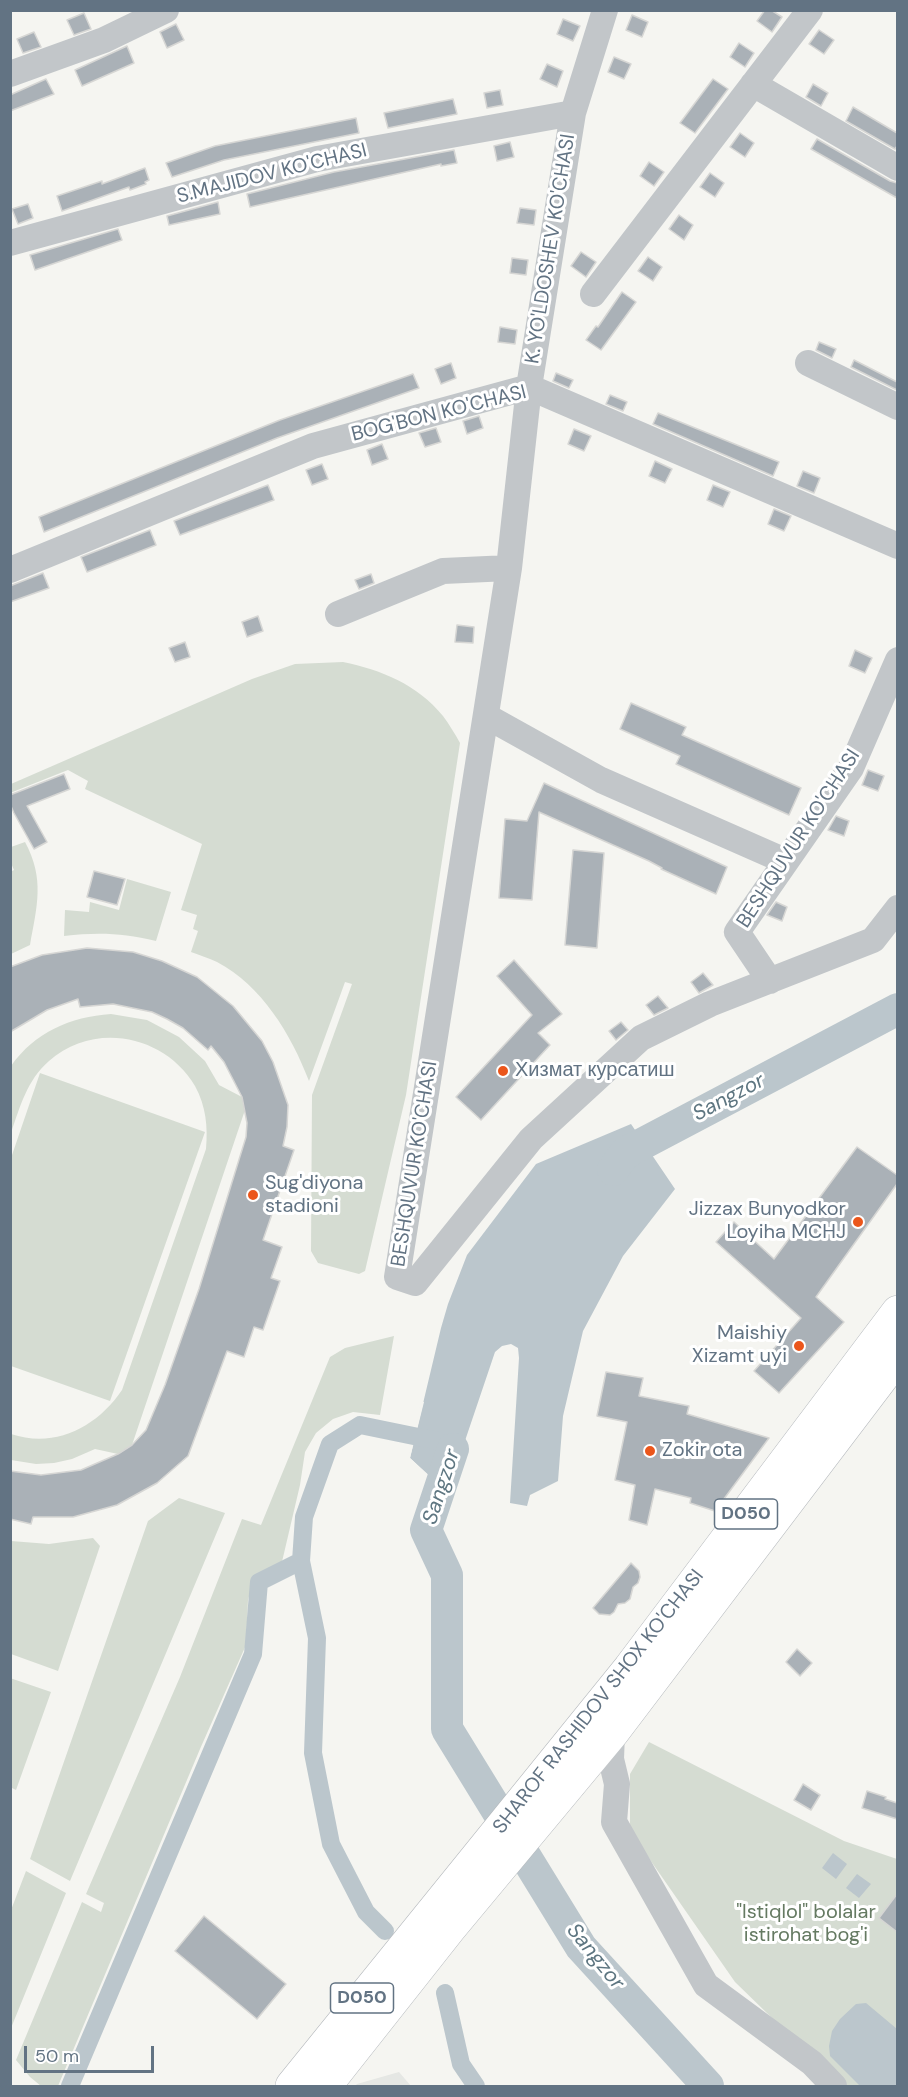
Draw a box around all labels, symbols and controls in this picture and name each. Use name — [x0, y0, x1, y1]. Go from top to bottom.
street label: K. YO'LDOSHEV KO'CHASI — [521, 132, 581, 366]
street label: S.MAJIDOV KO'CHASI — [175, 139, 369, 209]
street label: BOG'BON KO'CHASI — [349, 381, 529, 447]
street label: BESHQUVUR KO'CHASI — [732, 745, 866, 933]
street label: BESHQUVUR KO'CHASI — [387, 1059, 443, 1269]
place label: Хизмат курсатиш — [515, 1059, 675, 1083]
marker: Хизмат курсатиш — [496, 1064, 510, 1078]
water label: Sangzor — [689, 1069, 769, 1127]
place label: Sug'diyona stadioni — [265, 1172, 363, 1219]
marker: Sug'diyona stadioni — [246, 1188, 260, 1202]
place label: Jizzax Bunyodkor Loyiha MCHJ — [689, 1198, 846, 1245]
marker: Jizzax Bunyodkor Loyiha MCHJ — [851, 1215, 865, 1229]
place label: Maishiy Xizamt uyi — [692, 1322, 787, 1369]
marker: Maishiy Xizamt uyi — [792, 1339, 806, 1353]
place label: Zokir ota — [662, 1439, 742, 1463]
marker: Zokir ota — [643, 1444, 657, 1458]
water label: Sangzor — [418, 1446, 466, 1528]
road number: D050 — [714, 1499, 777, 1529]
street label: SHAROF RASHIDOV SHOX KO'CHASI — [488, 1565, 710, 1839]
park label: "Istiqlol" bolalar istirohat bog'i — [736, 1901, 876, 1948]
water label: Sangzor — [561, 1919, 629, 1995]
road number: D050 — [330, 1983, 394, 2013]
scale bar — [27, 2034, 158, 2072]
text: 50 m — [35, 2044, 79, 2068]

